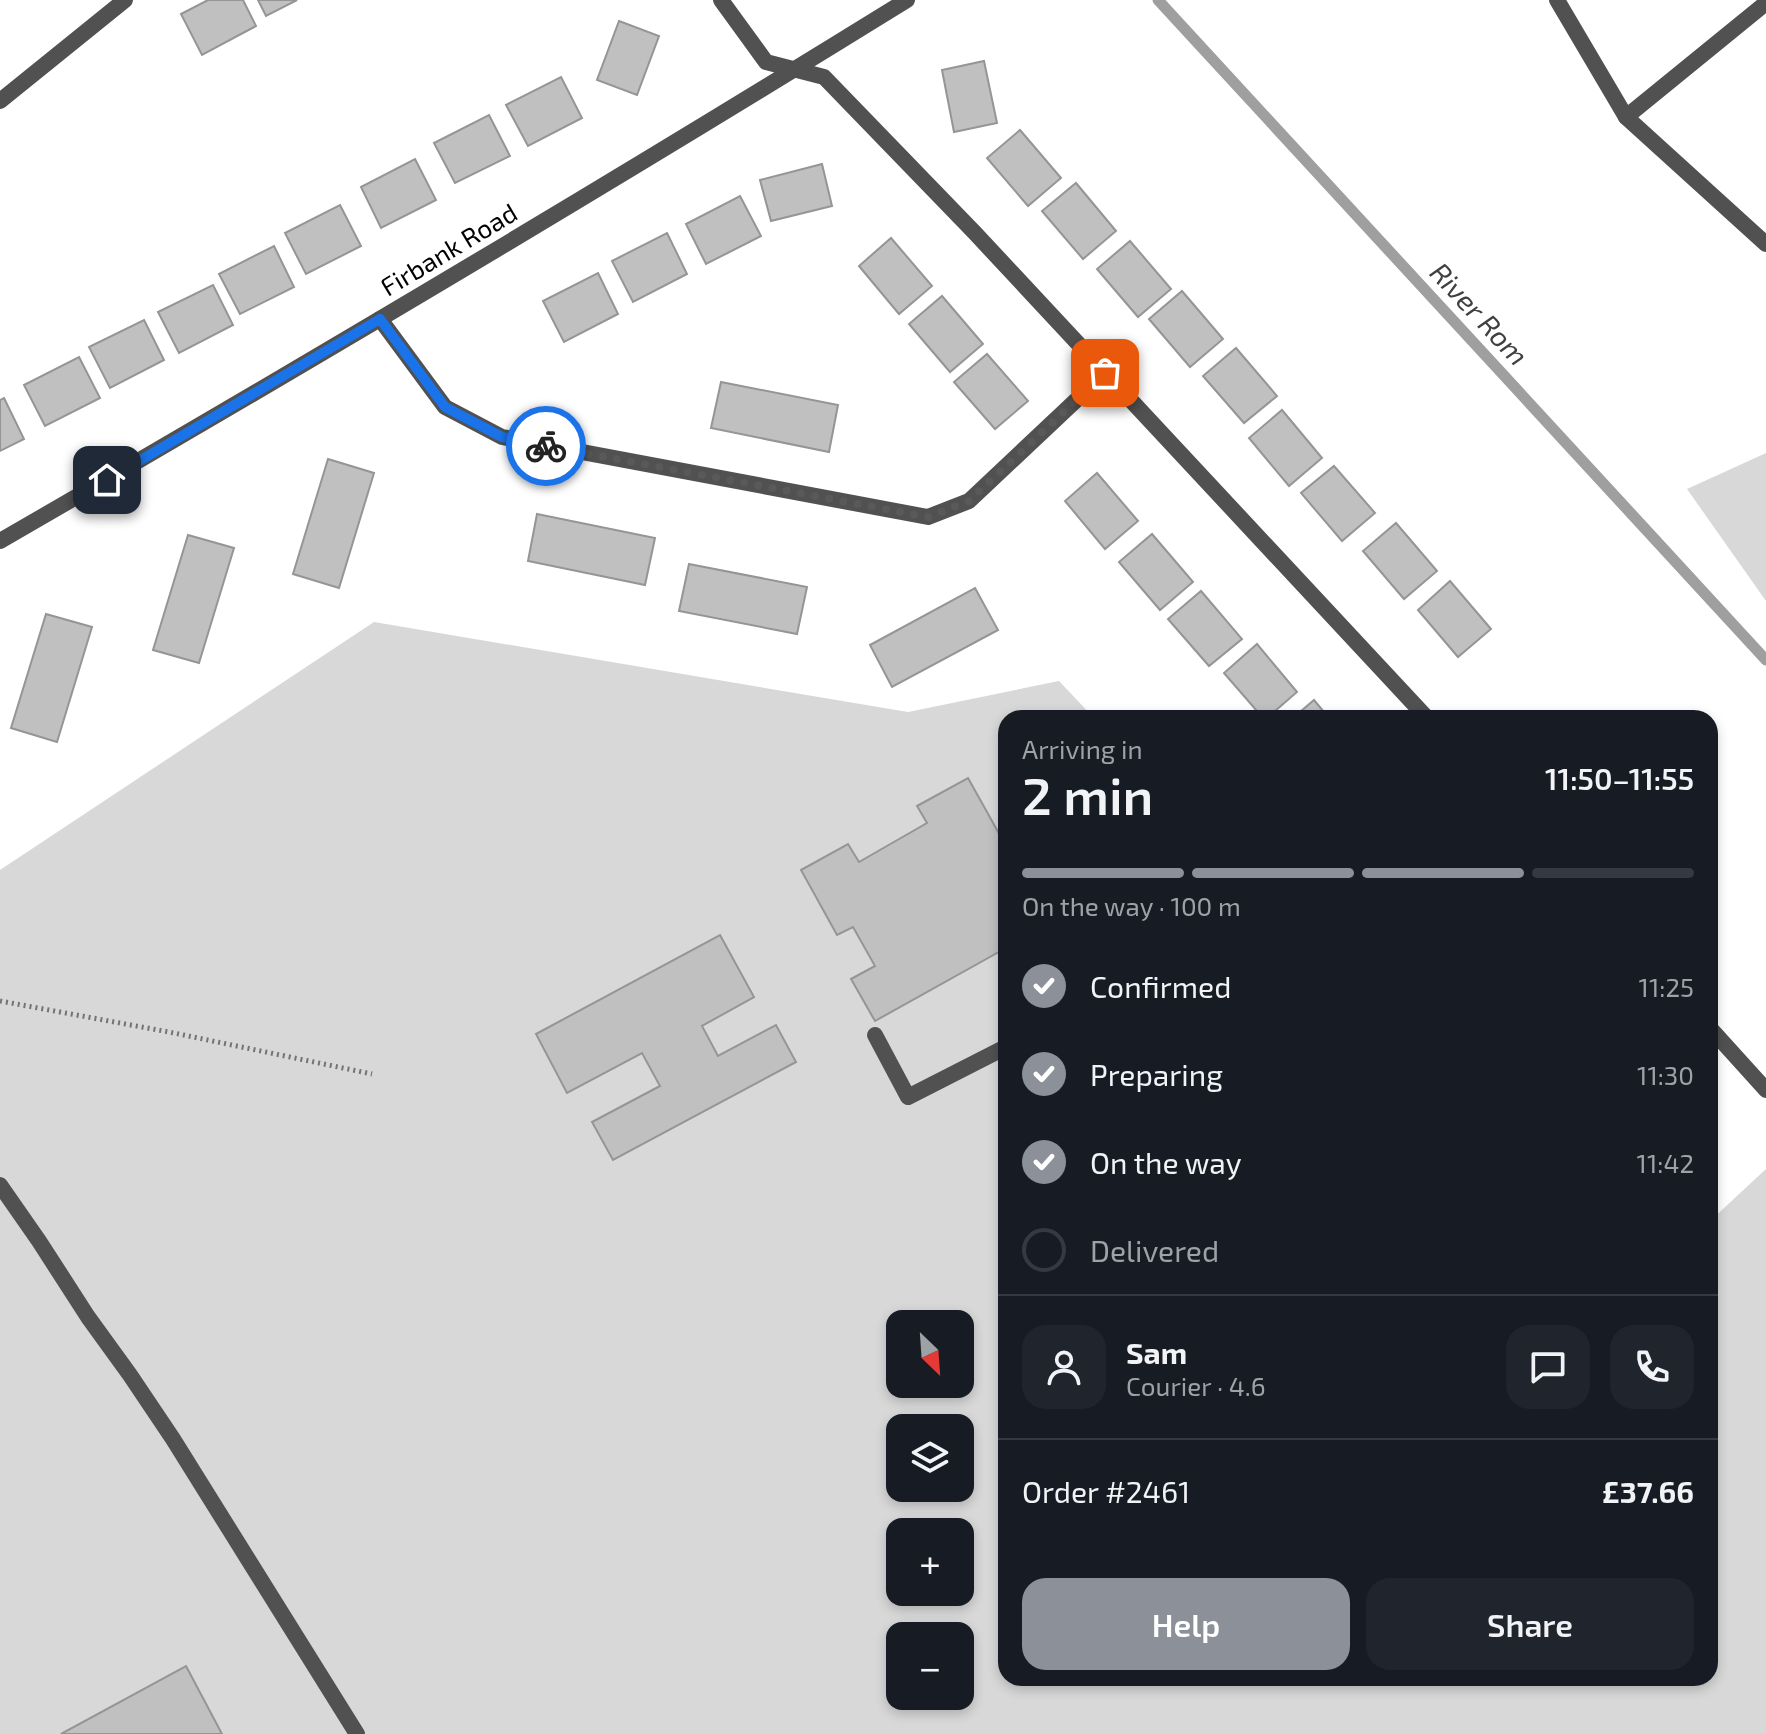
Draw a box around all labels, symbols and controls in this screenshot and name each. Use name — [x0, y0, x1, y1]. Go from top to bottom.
street label: Firbank Road — [374, 196, 522, 302]
water label: River Rom — [1424, 255, 1536, 372]
pin — [1071, 339, 1139, 407]
icon: bag — [1083, 351, 1127, 395]
courier — [506, 406, 586, 486]
icon: bike — [524, 424, 568, 468]
pin — [73, 446, 141, 514]
icon: home — [85, 458, 129, 502]
text: Arriving in — [1022, 733, 1143, 764]
text: 11:50–11:55 — [1545, 760, 1694, 796]
text: 2 min — [1022, 763, 1153, 825]
text: On the way · 100 m — [1022, 890, 1241, 921]
icon: check — [1022, 964, 1066, 1008]
text: Confirmed — [1090, 968, 1231, 1004]
text: 11:25 — [1639, 971, 1694, 1002]
icon: check — [1022, 1052, 1066, 1096]
text: Preparing — [1090, 1056, 1223, 1092]
text: 11:30 — [1637, 1059, 1694, 1090]
icon: check — [1022, 1140, 1066, 1184]
text: On the way — [1090, 1144, 1242, 1180]
text: 11:42 — [1637, 1147, 1694, 1178]
text: Delivered — [1090, 1232, 1219, 1268]
north arrow — [886, 1310, 974, 1398]
map controls — [886, 1310, 974, 1710]
button: person — [1022, 1325, 1106, 1409]
button: chat — [1506, 1325, 1590, 1409]
button: phone — [1610, 1325, 1694, 1409]
text: Sam — [1126, 1334, 1187, 1370]
text: Courier · 4.6 — [1126, 1370, 1266, 1401]
button: layers — [886, 1414, 974, 1502]
text: Order #2461 — [1022, 1473, 1190, 1509]
text: £37.66 — [1602, 1473, 1694, 1509]
button: + — [886, 1518, 974, 1606]
button: Help — [1022, 1578, 1350, 1670]
button: Share — [1366, 1578, 1694, 1670]
button: − — [886, 1622, 974, 1710]

